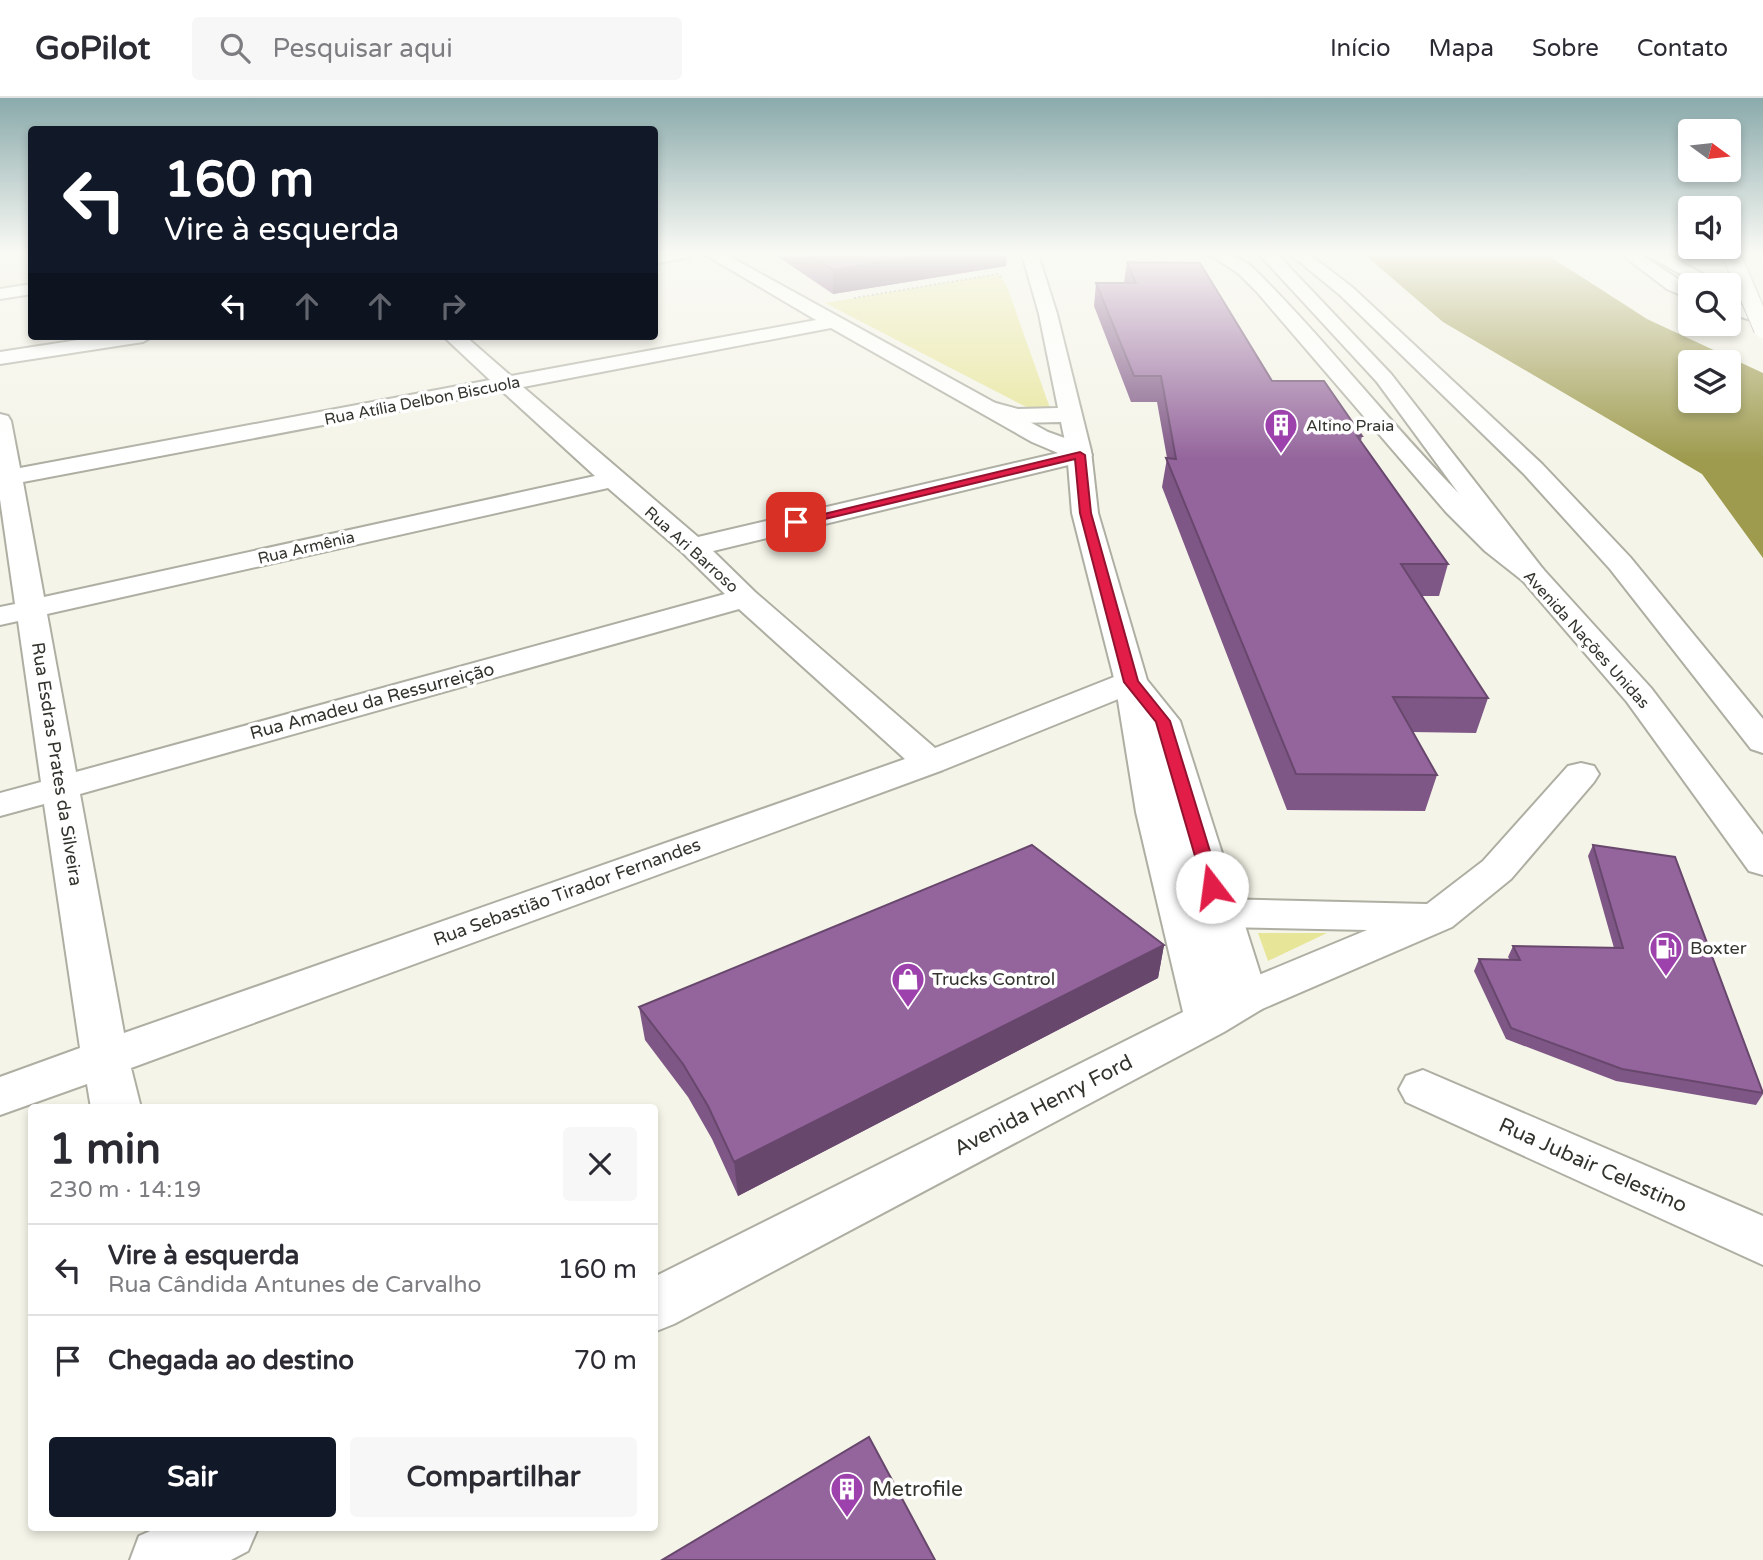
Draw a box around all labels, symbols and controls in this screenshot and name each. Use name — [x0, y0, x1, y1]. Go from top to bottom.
search box — [192, 17, 682, 80]
text: GoPilot — [35, 29, 150, 68]
icon: search — [216, 29, 254, 67]
text: Pesquisar aqui — [272, 33, 453, 64]
text: Início — [1330, 34, 1391, 63]
text: Mapa — [1429, 34, 1494, 63]
text: Sobre — [1532, 34, 1599, 63]
text: Contato — [1637, 34, 1728, 63]
north arrow — [1678, 119, 1741, 182]
map controls — [1678, 119, 1741, 413]
text: 160 m — [164, 151, 314, 210]
icon: left — [49, 154, 140, 245]
button: sound — [1678, 196, 1741, 259]
text: Vire à esquerda — [164, 211, 400, 249]
button: search — [1678, 273, 1741, 336]
icon: left — [215, 287, 253, 325]
icon: ahead — [288, 287, 326, 325]
icon: ahead — [361, 287, 399, 325]
icon: right — [434, 287, 472, 325]
button: layers — [1678, 350, 1741, 413]
street label: Rua Atília Delbon Biscuola — [323, 372, 522, 430]
building icon: Altino Praia — [1262, 406, 1300, 455]
place label: Altino Praia — [1306, 416, 1394, 436]
pin — [766, 492, 826, 552]
street label: Rua Ari Barroso — [640, 502, 742, 597]
icon: arrive — [777, 503, 815, 541]
street label: Rua Armênia — [256, 527, 357, 569]
street label: Avenida Nações Unidas — [1519, 566, 1654, 713]
street label: Rua Esdras Prates da Silveira — [27, 641, 87, 887]
street label: Rua Amadeu da Ressurreição — [247, 658, 497, 744]
street label: Rua Sebastião Tirador Fernandes — [430, 833, 704, 951]
position arrow — [1175, 850, 1249, 924]
fuel station icon: Boxter — [1647, 929, 1685, 978]
place label: Boxter — [1690, 937, 1747, 959]
shop icon: Trucks Control — [889, 960, 927, 1009]
place label: Trucks Control — [932, 968, 1055, 990]
street label: Avenida Henry Ford — [950, 1050, 1137, 1161]
street label: Rua Jubair Celestino — [1495, 1113, 1691, 1218]
text: 1 min — [49, 1124, 161, 1175]
button: close — [563, 1127, 637, 1201]
text: 230 m · 14:19 — [49, 1176, 201, 1204]
text: Vire à esquerda — [108, 1240, 299, 1271]
icon: left — [49, 1251, 87, 1289]
text: 160 m — [557, 1254, 637, 1285]
text: Rua Cândida Antunes de Carvalho — [108, 1271, 481, 1299]
icon: arrive — [49, 1342, 87, 1380]
text: Chegada ao destino — [108, 1345, 354, 1376]
text: 70 m — [574, 1345, 637, 1376]
button: Sair — [49, 1437, 336, 1517]
button: Compartilhar — [350, 1437, 637, 1517]
building icon: Metrofile — [828, 1470, 866, 1519]
place label: Metrofile — [872, 1477, 963, 1502]

